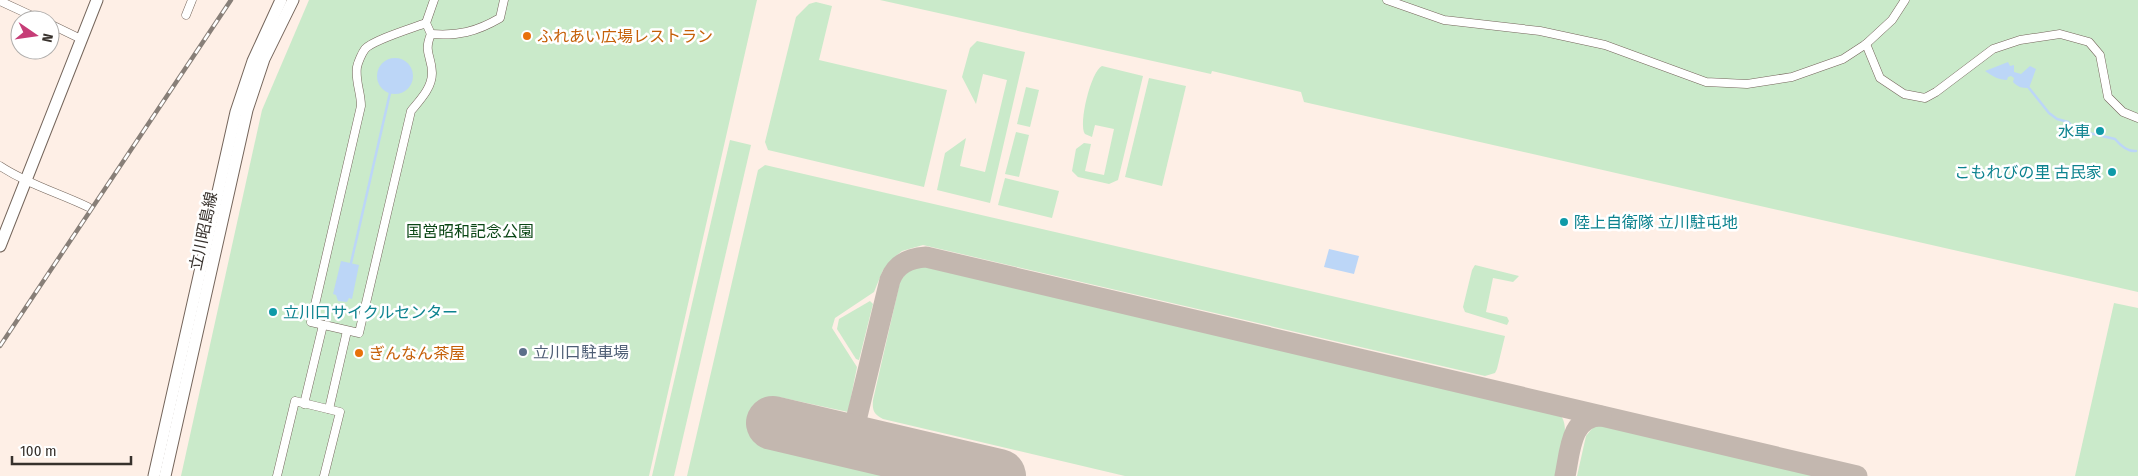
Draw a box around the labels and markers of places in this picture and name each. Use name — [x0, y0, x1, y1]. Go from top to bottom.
place label: ふれあい広場レストラン — [537, 27, 713, 46]
marker: ふれあい広場レストラン — [521, 30, 533, 42]
place label: 水車 — [2058, 122, 2090, 141]
marker: 水車 — [2094, 125, 2106, 137]
place label: こもれびの里 古民家 — [1954, 163, 2102, 182]
marker: こもれびの里 古民家 — [2106, 166, 2118, 178]
place label: 陸上自衛隊 立川駐屯地 — [1574, 213, 1738, 232]
marker: 陸上自衛隊 立川駐屯地 — [1558, 216, 1570, 228]
place label: 立川口サイクルセンター — [283, 303, 458, 322]
marker: 立川口サイクルセンター — [267, 306, 279, 318]
place label: 立川口駐車場 — [533, 343, 629, 362]
place label: ぎんなん茶屋 — [369, 344, 465, 363]
marker: 立川口駐車場 — [517, 346, 529, 358]
marker: ぎんなん茶屋 — [353, 347, 365, 359]

